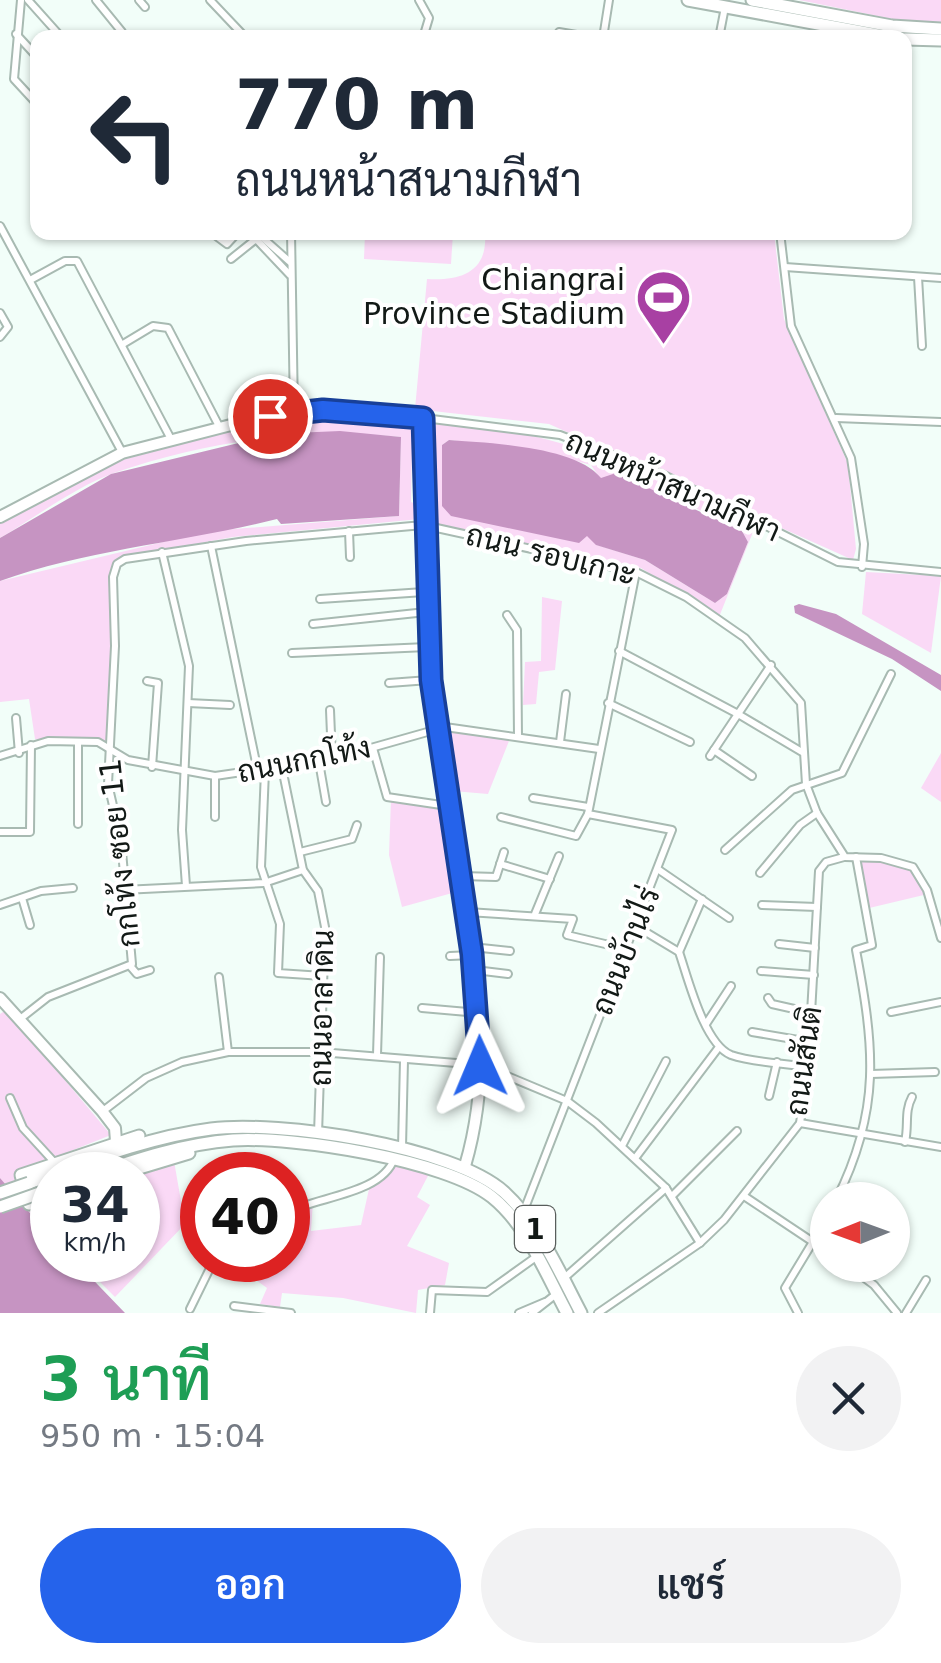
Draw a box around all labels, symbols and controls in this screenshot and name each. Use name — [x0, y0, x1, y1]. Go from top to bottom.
text: 770 m — [235, 64, 478, 146]
icon: left — [70, 70, 200, 200]
text: ถนนหน้าสนามกีฬา — [235, 154, 582, 207]
place label: Chiangrai Province Stadium — [363, 262, 625, 331]
sports icon: Chiangrai Province Stadium — [634, 267, 694, 346]
pin — [228, 374, 313, 459]
icon: arrive — [243, 389, 298, 444]
street label: ถนนหน้าสนามกีฬา — [560, 420, 787, 549]
street label: ถนน รอบเกาะ — [463, 517, 640, 593]
street label: ถนนกกโท้ง — [234, 727, 373, 790]
street label: กกโท้ง ซอย 11 — [89, 757, 147, 950]
street label: ถนนบ้านไร่ — [581, 881, 667, 1020]
street label: ถนนอาลาดิน — [303, 929, 340, 1087]
street label: ถนนสันติ — [778, 1004, 829, 1118]
position arrow — [428, 1014, 532, 1118]
speed limit sign: 40 — [180, 1152, 310, 1282]
text: 34 — [60, 1176, 130, 1234]
north arrow — [810, 1182, 910, 1282]
map controls — [810, 1182, 910, 1282]
road number: 1 — [515, 1206, 555, 1252]
text: km/h — [63, 1228, 127, 1257]
text: 3 นาที — [40, 1344, 212, 1414]
button: close — [796, 1346, 901, 1451]
text: 950 m · 15:04 — [40, 1417, 265, 1455]
button: ออก — [40, 1528, 461, 1643]
button: แชร์ — [481, 1528, 901, 1643]

